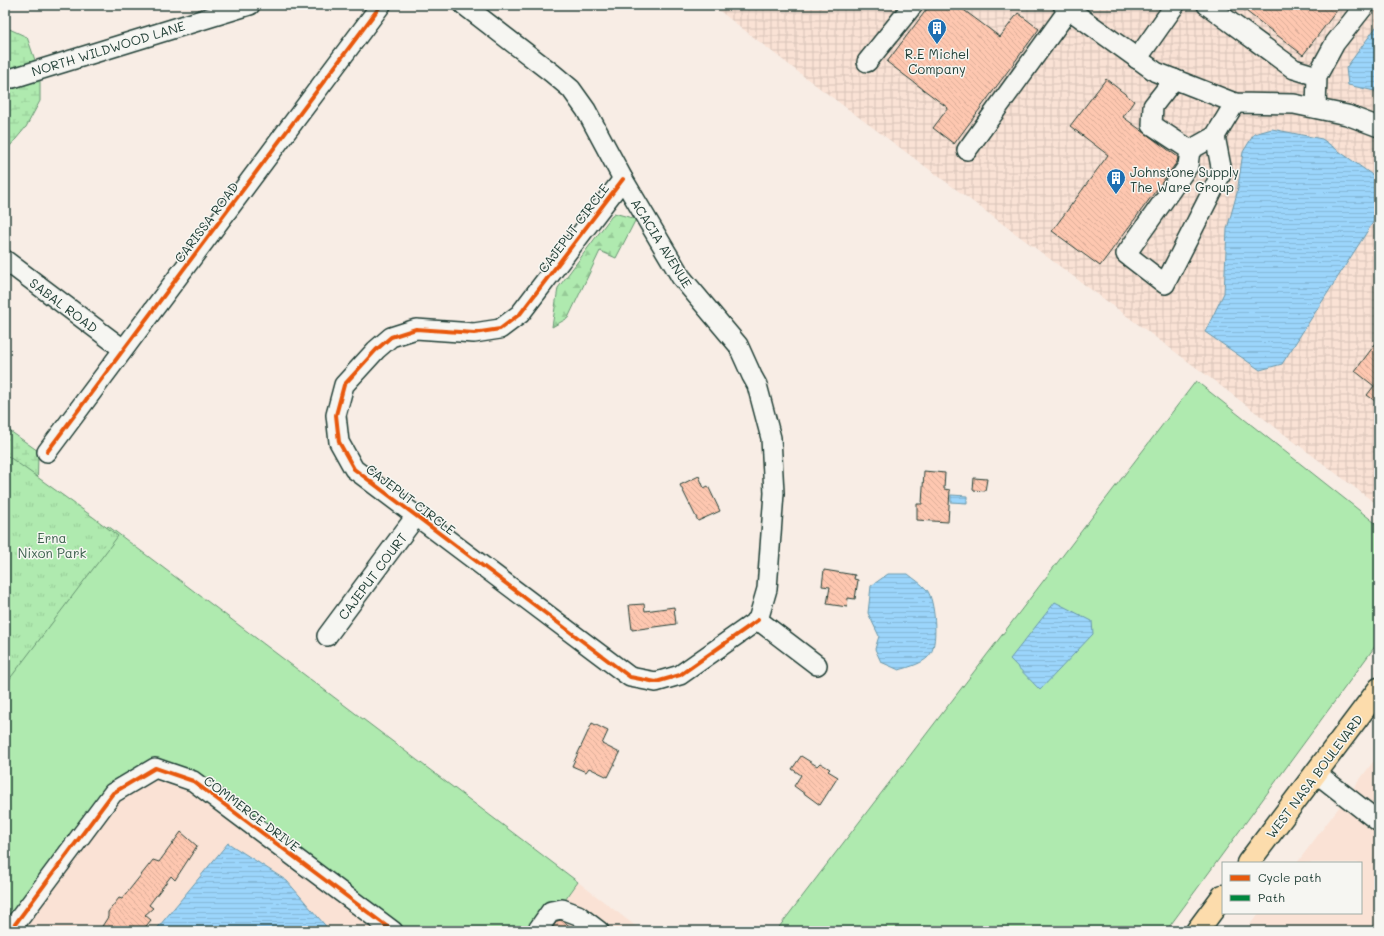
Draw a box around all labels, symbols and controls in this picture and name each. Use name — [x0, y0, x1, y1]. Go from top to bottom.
street label: NORTH WILDWOOD LANE — [29, 17, 187, 79]
building icon: R.E Michel Company — [926, 17, 948, 45]
place label: R.E Michel Company — [905, 45, 969, 77]
place label: Johnstone Supply The Ware Group — [1130, 163, 1239, 195]
building icon: Johnstone Supply The Ware Group — [1105, 167, 1127, 195]
street label: CARISSA ROAD — [170, 178, 242, 266]
street label: CAJEPUT CIRCLE — [534, 180, 612, 276]
street label: ACACIA AVENUE — [628, 195, 696, 291]
street label: SABAL ROAD — [27, 274, 101, 336]
street label: CAJEPUT CIRCLE — [363, 460, 459, 538]
park label: Erna Nixon Park — [18, 529, 86, 561]
street label: CAJEPUT COURT — [334, 529, 410, 623]
street label: WEST NASA BOULEVARD — [1262, 711, 1366, 841]
street label: COMMERCE DRIVE — [201, 771, 303, 855]
legend — [1222, 862, 1362, 914]
text: Cycle path — [1258, 869, 1321, 885]
text: Path — [1258, 889, 1285, 905]

